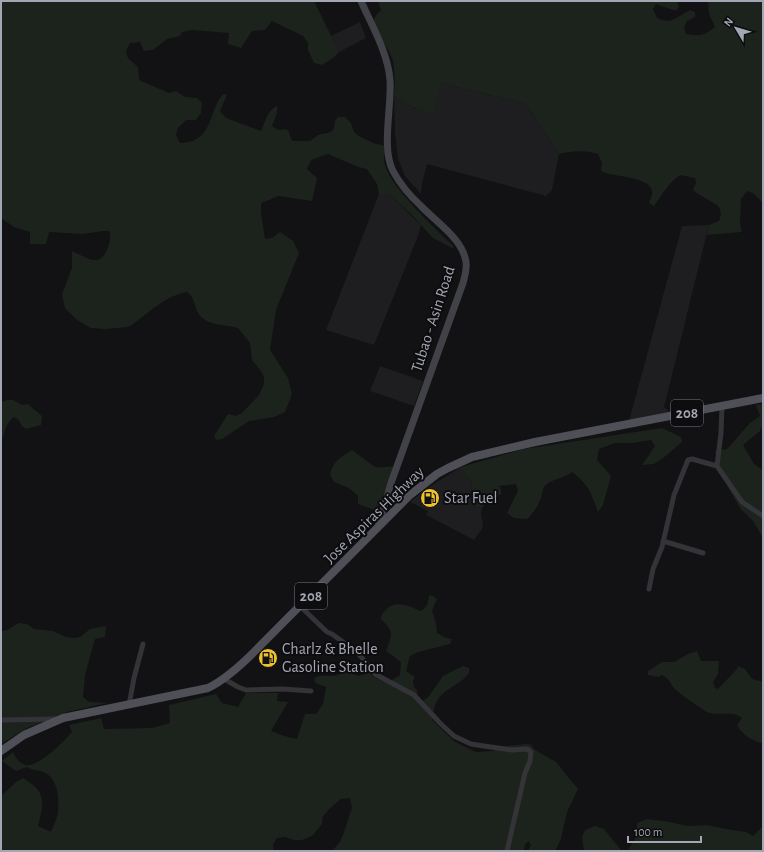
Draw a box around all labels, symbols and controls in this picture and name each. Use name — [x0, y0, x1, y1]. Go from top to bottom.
north arrow — [716, 8, 756, 48]
text: N — [722, 16, 735, 29]
street label: Tubao - Asin Road — [408, 264, 458, 374]
road number: 208 — [671, 400, 703, 426]
street label: Jose Aspiras Highway — [321, 463, 428, 567]
fuel station icon: Star Fuel — [419, 487, 441, 509]
place label: Star Fuel — [444, 490, 497, 506]
road number: 208 — [295, 583, 327, 609]
place label: Charlz & Bhelle Gasoline Station — [282, 641, 384, 675]
fuel station icon: Charlz & Bhelle Gasoline Station — [257, 647, 279, 669]
scale bar — [628, 818, 701, 844]
text: 100 m — [634, 826, 662, 838]

